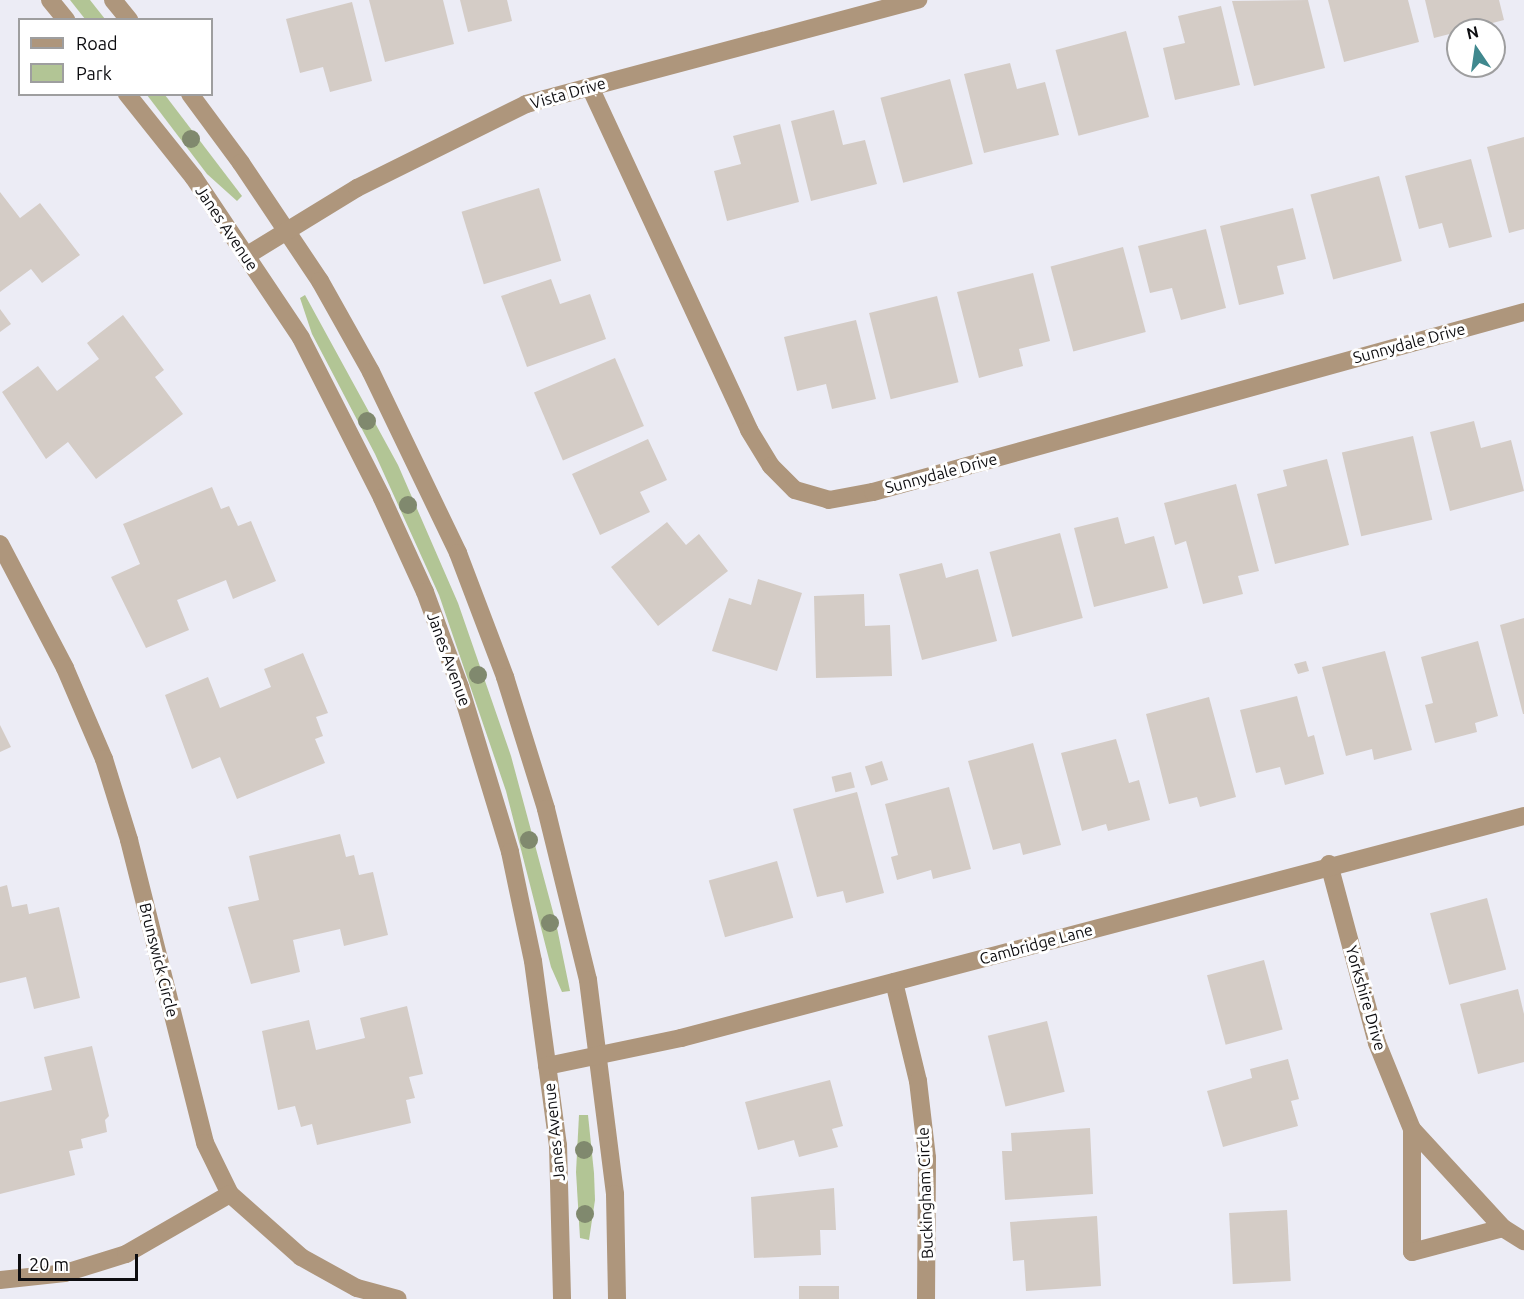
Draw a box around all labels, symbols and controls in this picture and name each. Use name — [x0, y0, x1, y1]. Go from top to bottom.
legend — [18, 18, 213, 96]
north arrow — [1446, 18, 1506, 78]
text: N — [1465, 22, 1480, 43]
text: Road — [76, 33, 118, 53]
text: Park — [76, 63, 112, 83]
street label: Vista Drive — [528, 73, 608, 113]
street label: Janes Avenue — [191, 182, 263, 274]
street label: Sunnydale Drive — [1351, 319, 1467, 367]
street label: Sunnydale Drive — [883, 449, 999, 497]
street label: Janes Avenue — [423, 609, 475, 709]
street label: Brunswick Circle — [136, 901, 182, 1019]
street label: Cambridge Lane — [977, 920, 1095, 968]
street label: Yorkshire Drive — [1342, 943, 1390, 1053]
street label: Janes Avenue — [539, 1082, 569, 1182]
street label: Buckingham Circle — [913, 1127, 937, 1259]
scale bar — [21, 1242, 141, 1280]
text: 20 m — [29, 1254, 69, 1274]

